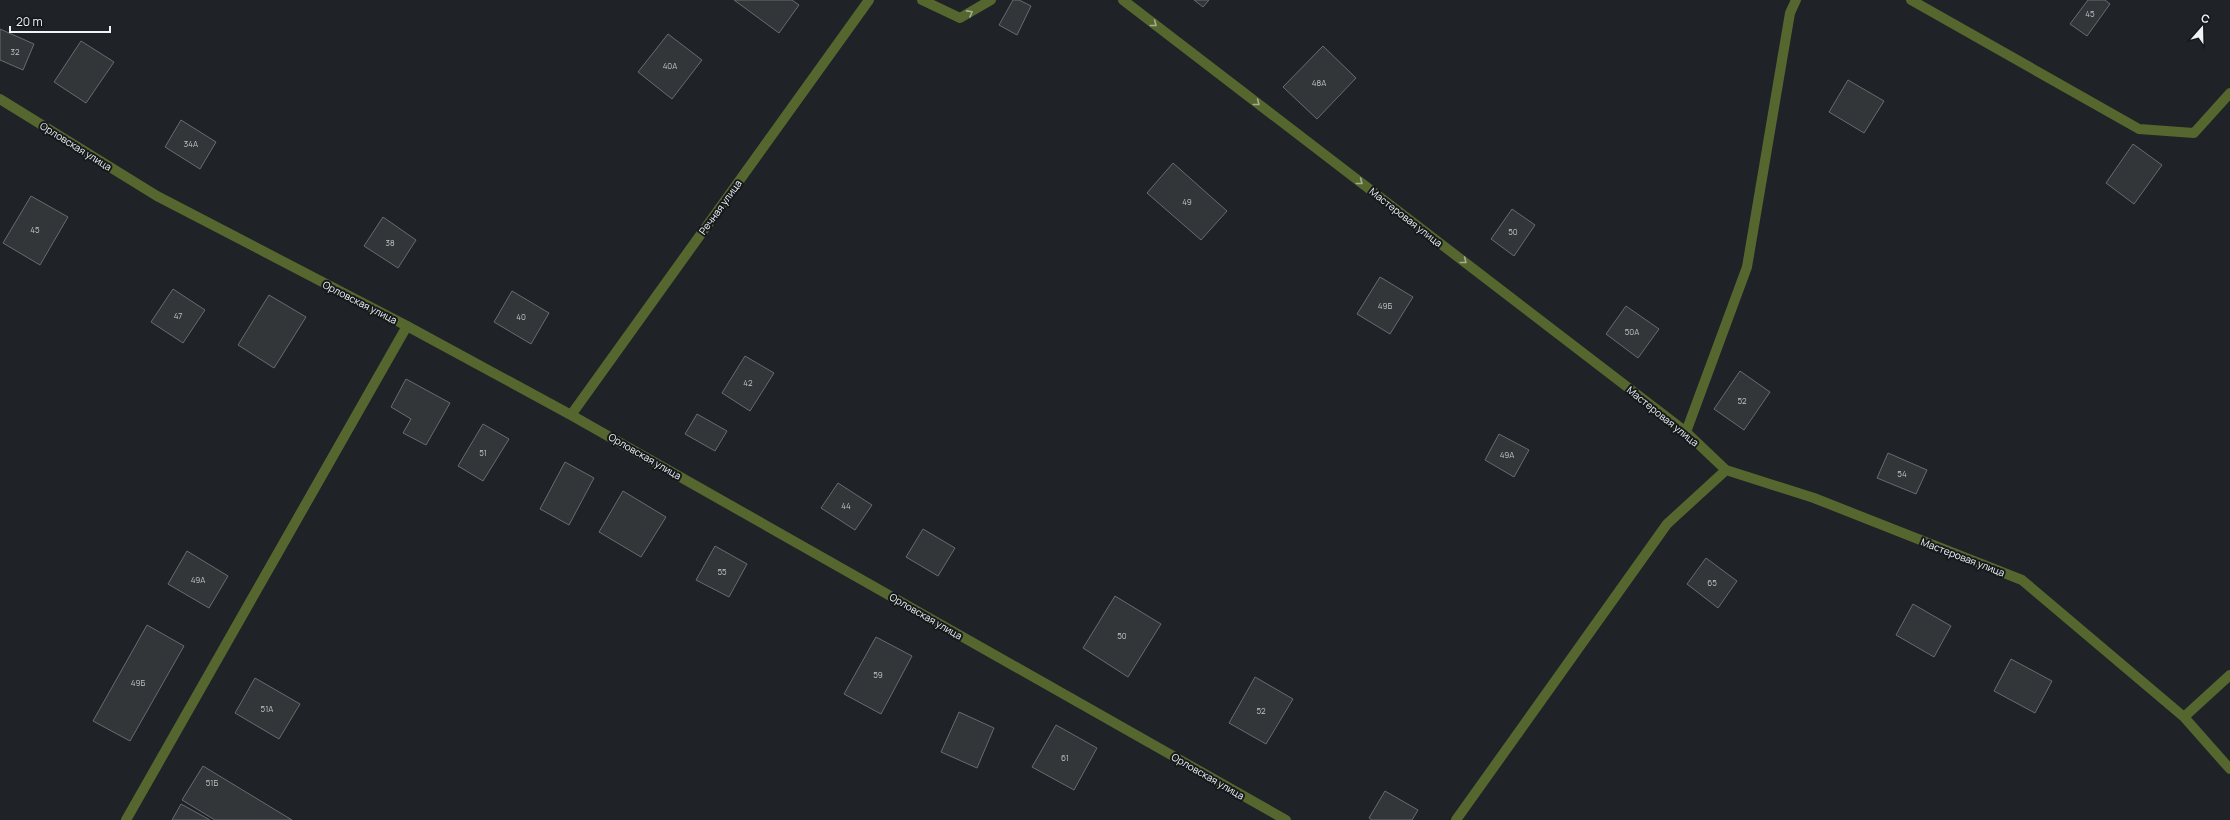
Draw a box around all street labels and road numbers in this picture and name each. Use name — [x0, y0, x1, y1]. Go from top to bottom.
street label: Орловская улица — [38, 118, 114, 174]
street label: Речная улица — [695, 177, 745, 237]
street label: Мастеровая улица — [1367, 184, 1445, 250]
street label: Орловская улица — [320, 277, 400, 327]
street label: Мастеровая улица — [1624, 383, 1702, 449]
street label: Орловская улица — [606, 429, 684, 483]
street label: Мастеровая улица — [1919, 535, 2007, 579]
street label: Орловская улица — [887, 589, 965, 643]
street label: Орловская улица — [1169, 749, 1247, 803]

